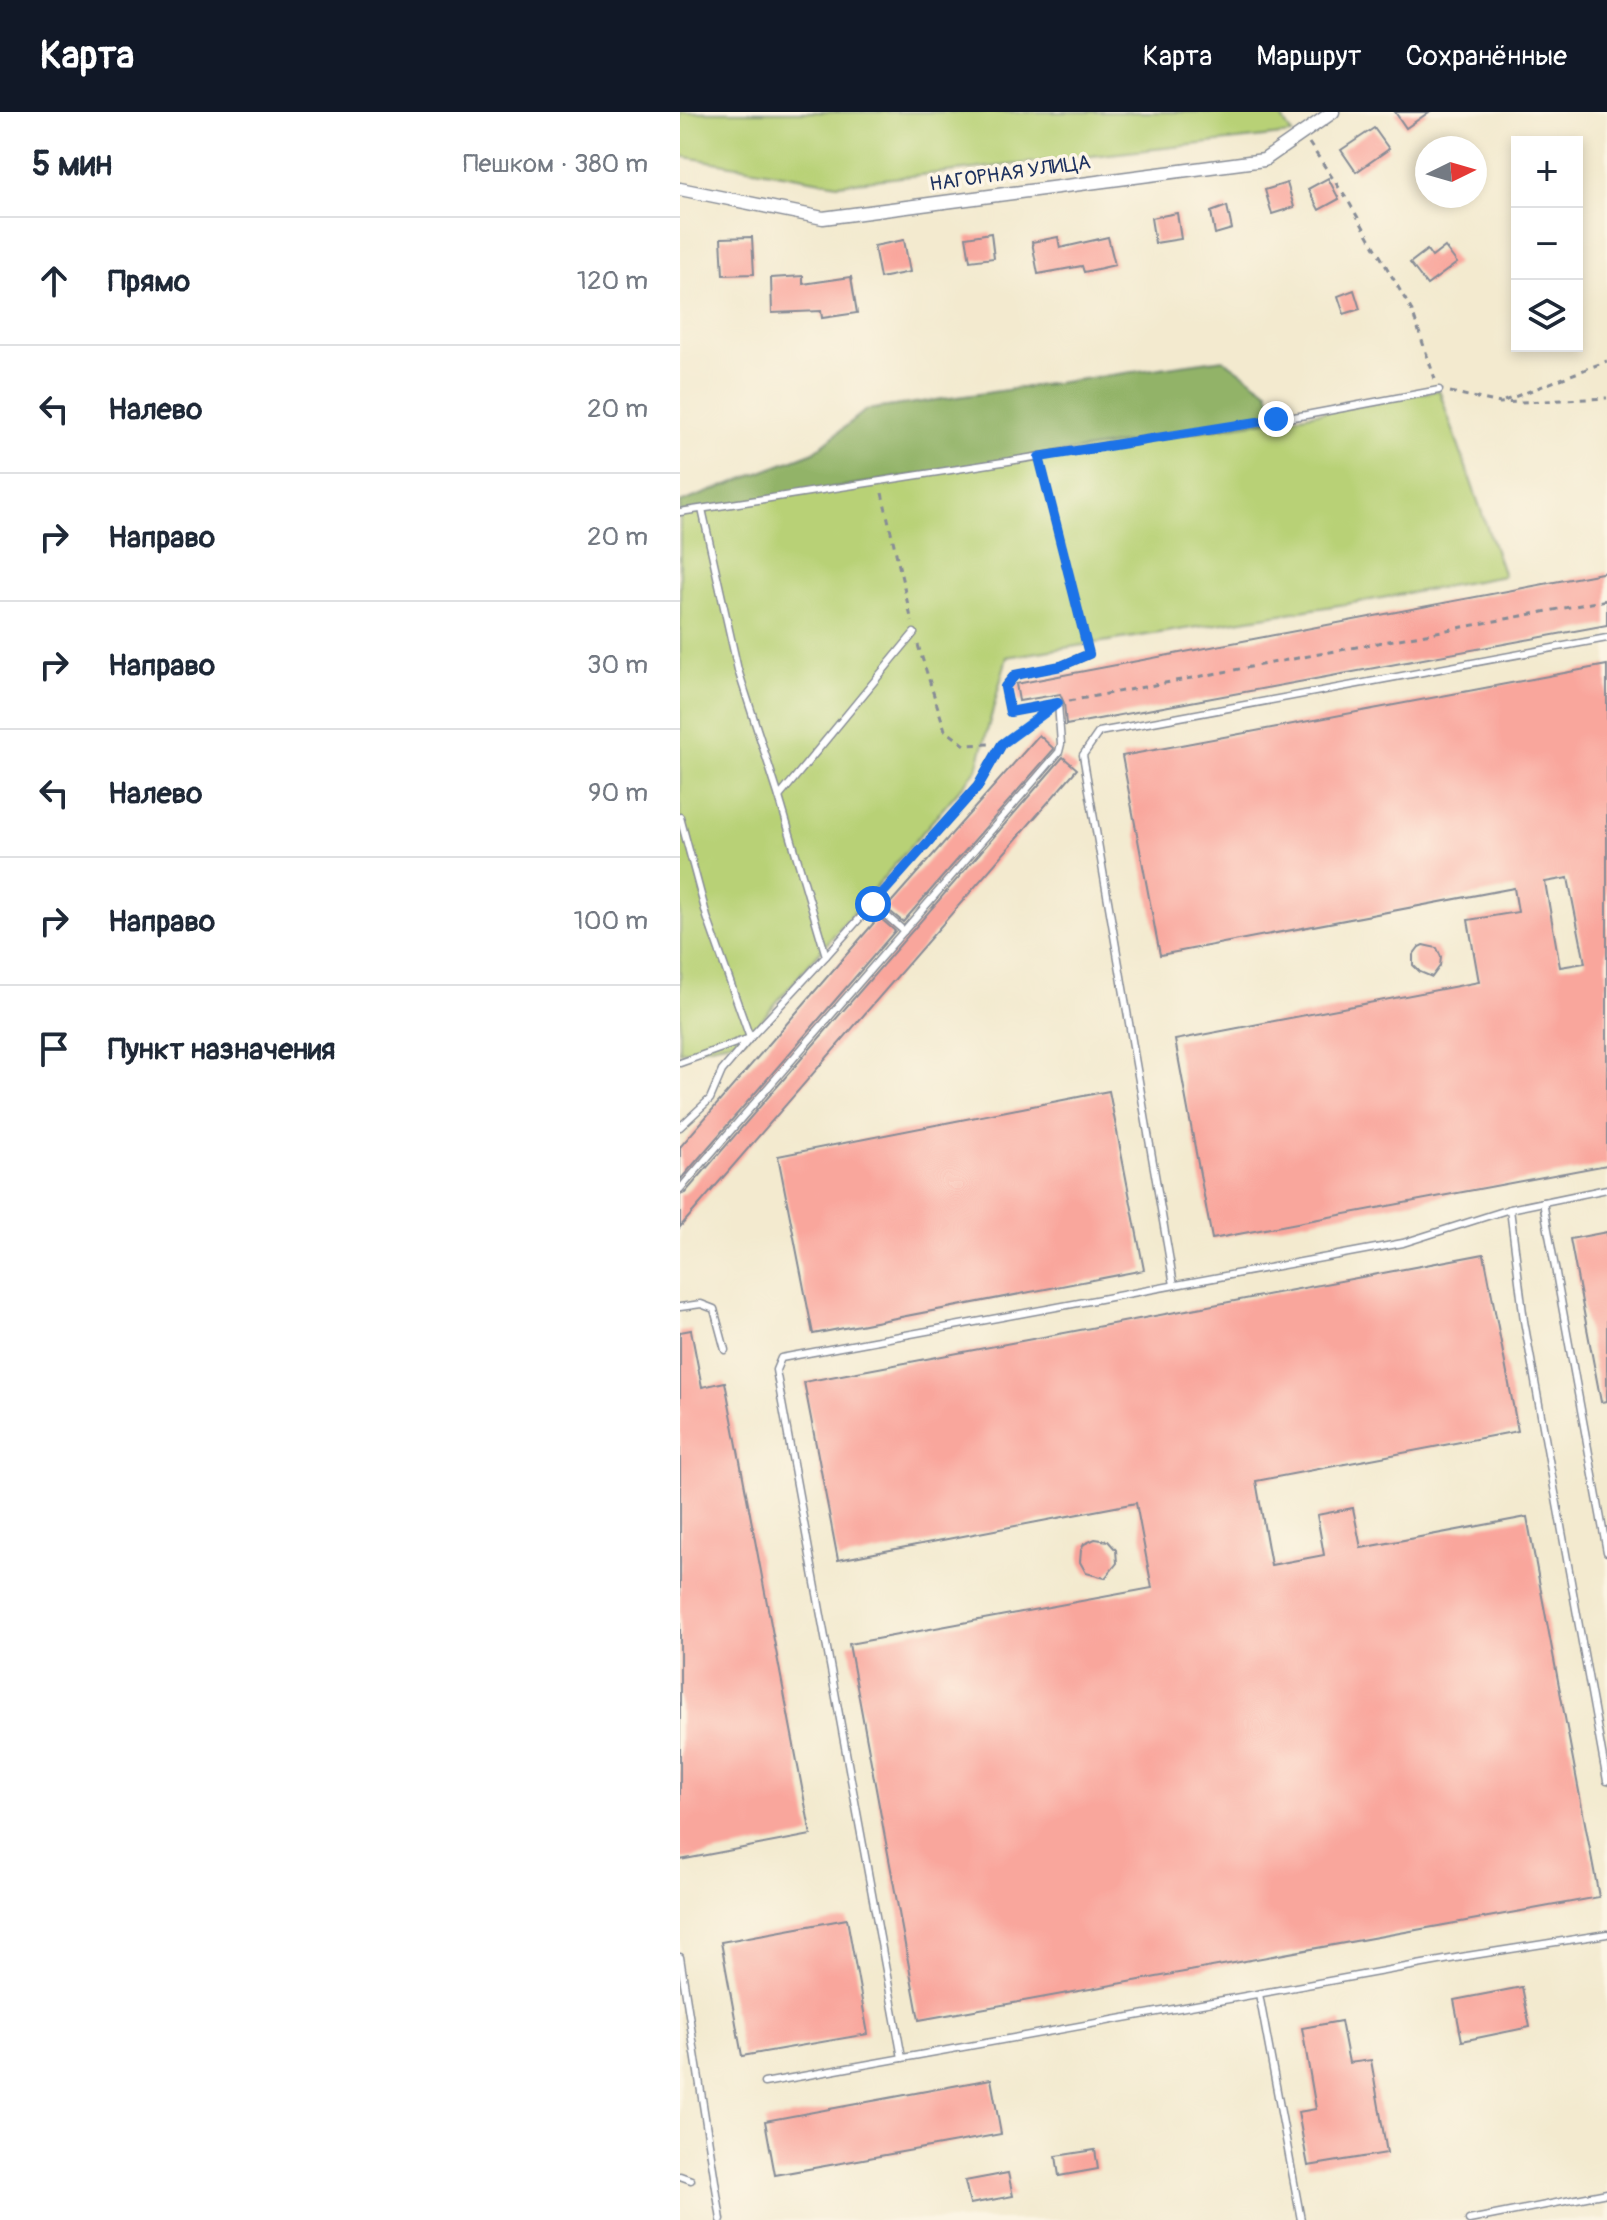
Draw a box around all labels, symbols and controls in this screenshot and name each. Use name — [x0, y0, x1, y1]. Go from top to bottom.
text: Карта — [40, 32, 134, 80]
text: Карта — [1143, 39, 1212, 74]
text: Маршрут — [1256, 39, 1362, 74]
text: Сохранённые — [1406, 39, 1567, 74]
north arrow — [1415, 136, 1487, 208]
map controls — [1511, 136, 1583, 352]
button: + — [1511, 136, 1583, 208]
text: 5 мин — [32, 143, 112, 186]
text: Пешком · 380 m — [463, 148, 648, 180]
street label: НАГОРНАЯ УЛИЦА — [928, 149, 1092, 197]
button: − — [1511, 208, 1583, 280]
icon: ahead — [32, 259, 76, 303]
text: Прямо — [108, 263, 190, 300]
text: 120 m — [577, 265, 648, 297]
button: layers — [1511, 280, 1583, 352]
icon: left — [32, 387, 76, 431]
text: Налево — [108, 391, 202, 428]
text: 20 m — [587, 393, 648, 425]
route end — [1258, 401, 1294, 437]
icon: right — [32, 515, 76, 559]
text: Направо — [108, 519, 215, 556]
text: 20 m — [587, 521, 648, 553]
icon: right — [32, 643, 76, 687]
text: Направо — [108, 647, 215, 684]
text: 30 m — [587, 649, 648, 681]
icon: left — [32, 771, 76, 815]
text: Налево — [108, 775, 202, 812]
text: 90 m — [588, 777, 648, 809]
route start — [855, 886, 891, 922]
icon: right — [32, 899, 76, 943]
text: Направо — [108, 903, 215, 940]
text: 100 m — [574, 905, 648, 937]
icon: arrive — [32, 1027, 76, 1071]
text: Пункт назначения — [108, 1031, 335, 1068]

